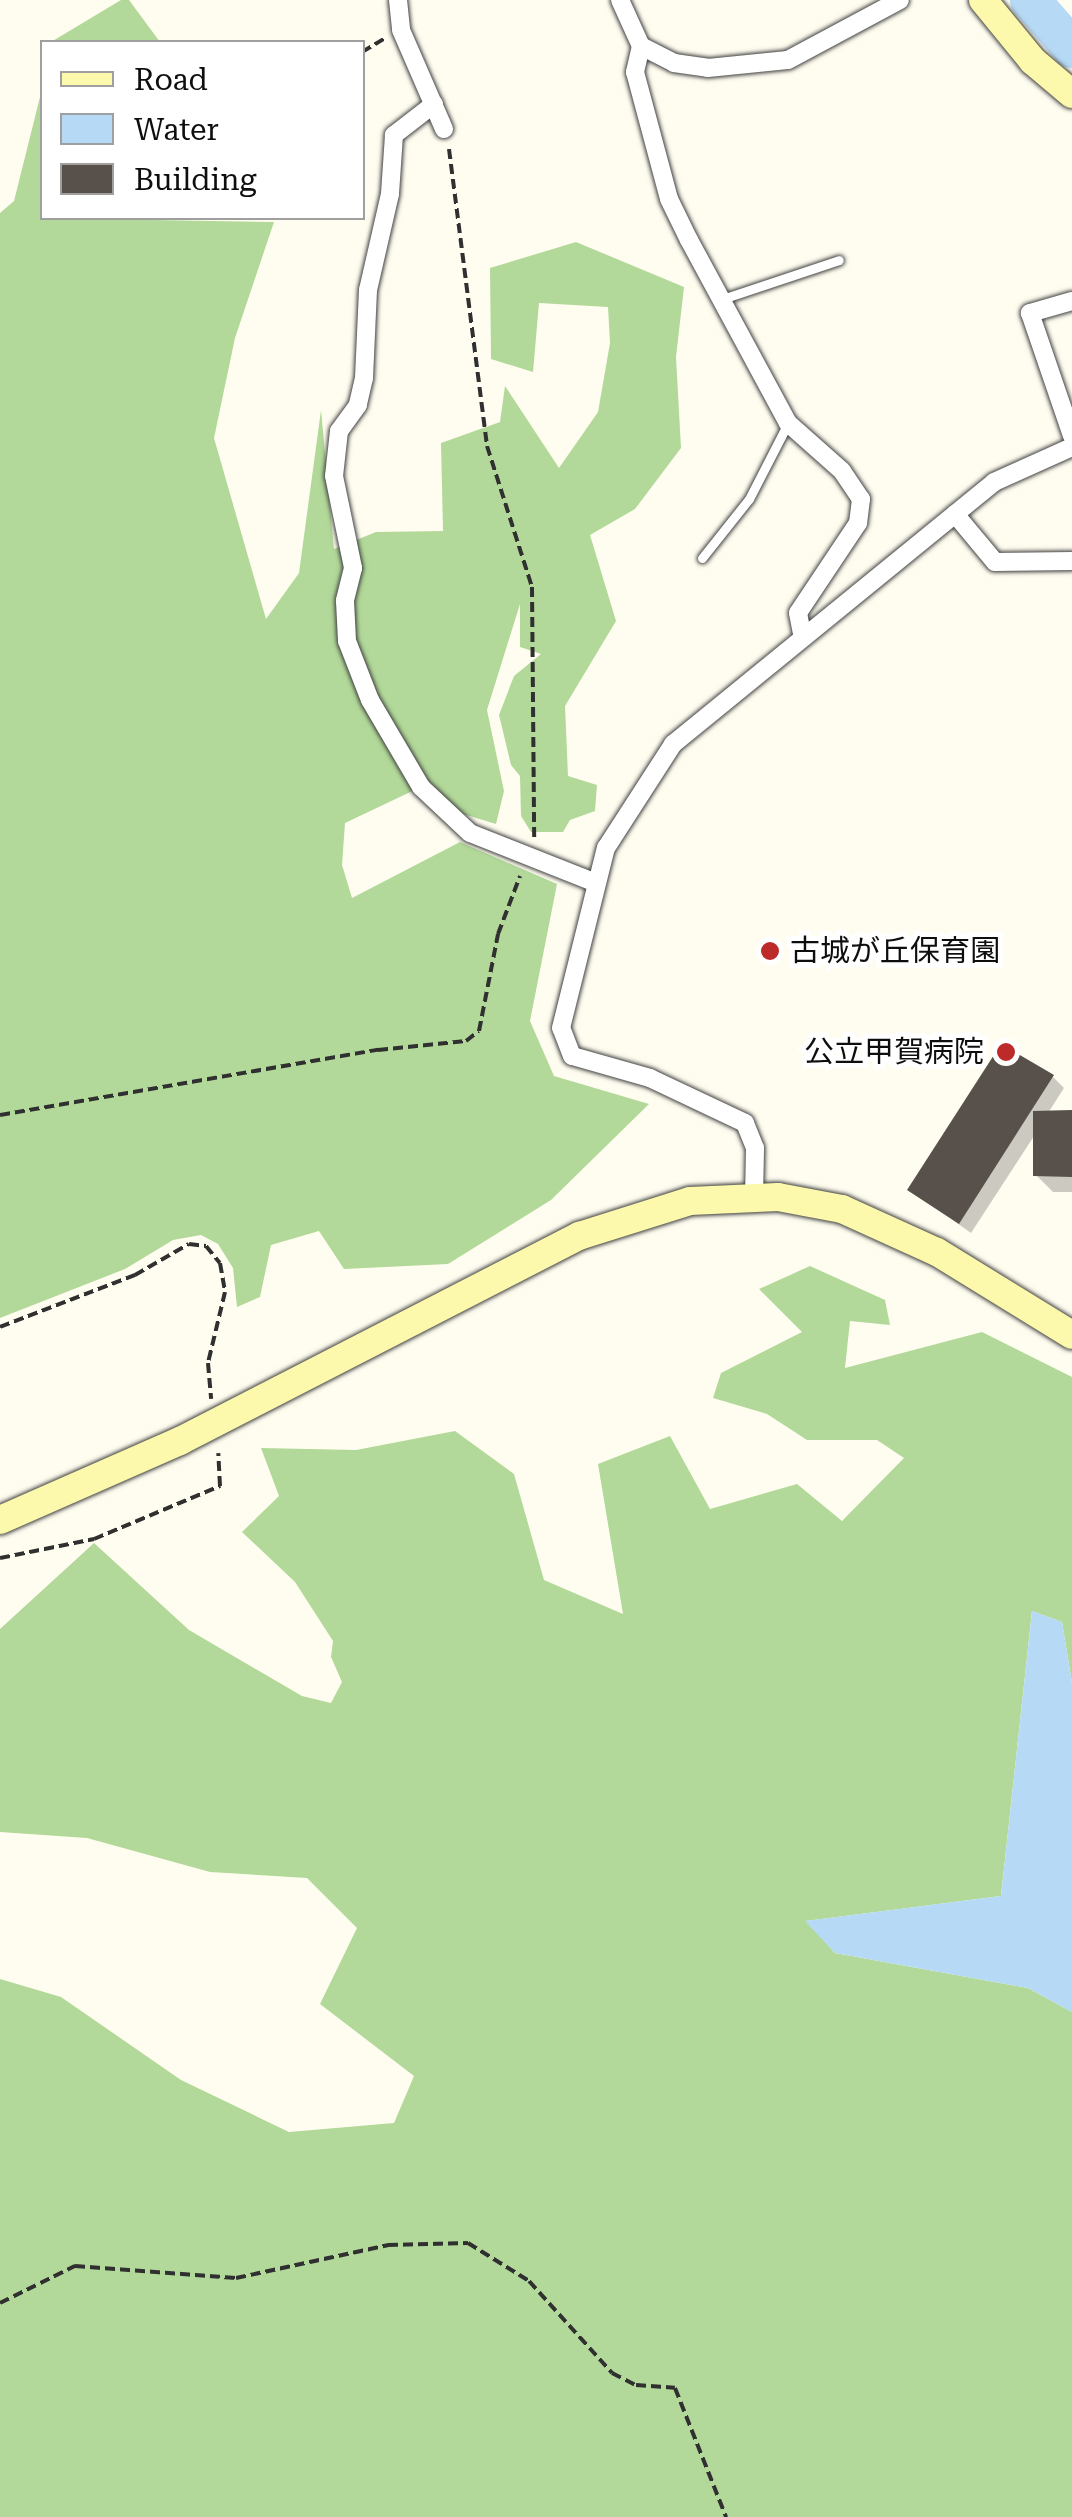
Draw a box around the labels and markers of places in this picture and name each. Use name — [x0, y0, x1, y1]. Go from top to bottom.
place label: 古城が丘保育園 — [790, 933, 1000, 969]
marker: 古城が丘保育園 — [759, 940, 781, 962]
place label: 公立甲賀病院 — [804, 1034, 984, 1070]
marker: 公立甲賀病院 — [993, 1039, 1019, 1065]

